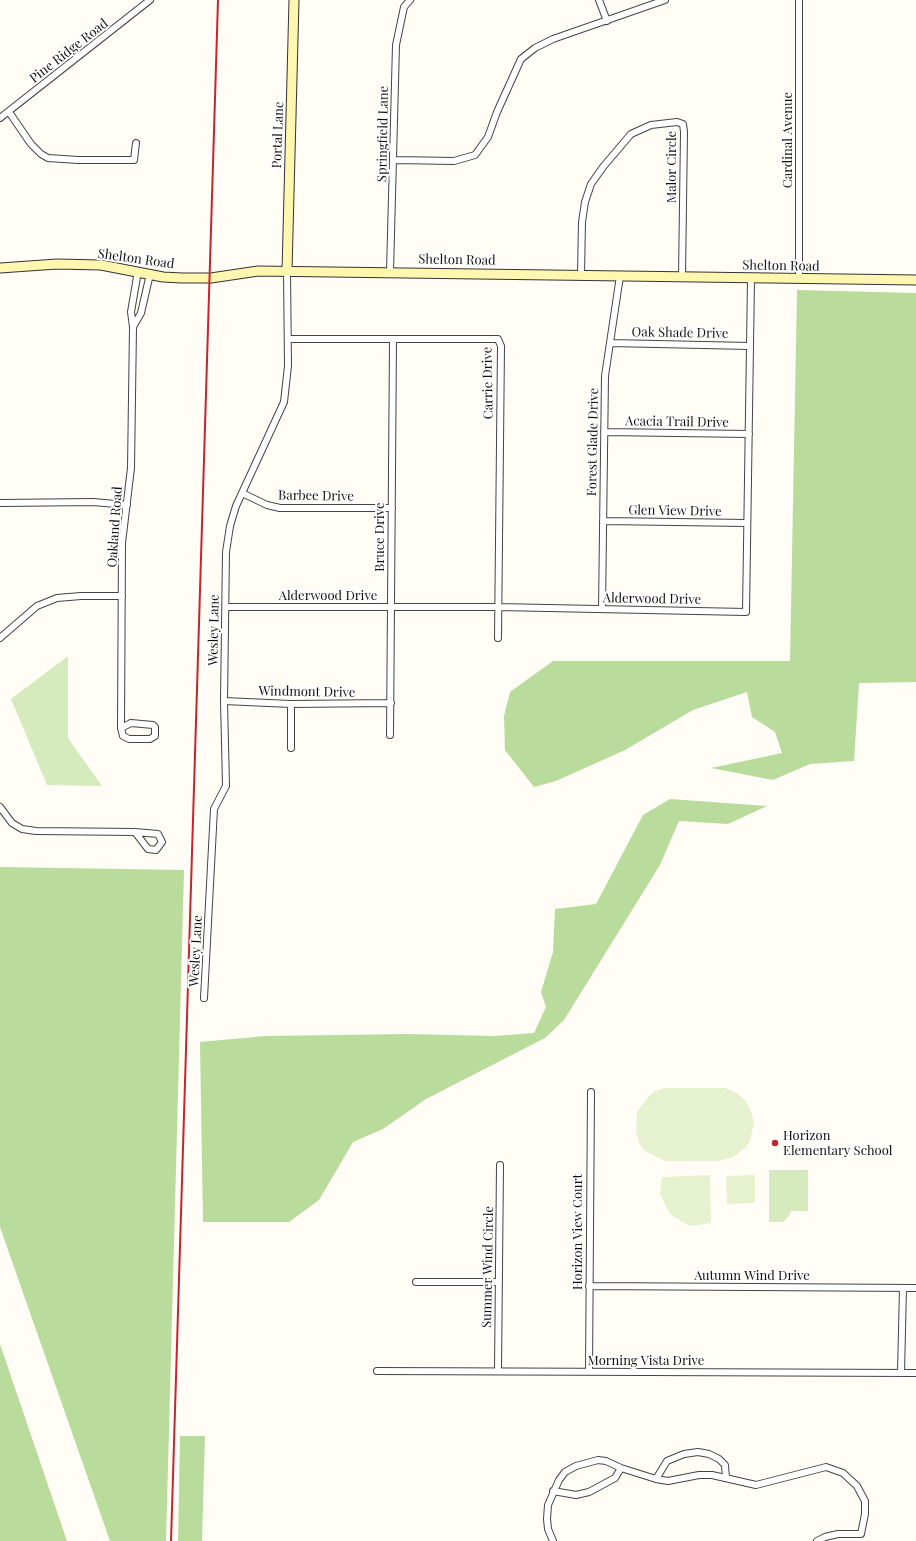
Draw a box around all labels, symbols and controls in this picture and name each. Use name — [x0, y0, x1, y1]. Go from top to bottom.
street label: Pine Ridge Road — [27, 16, 111, 86]
street label: Springfield Lane — [374, 86, 392, 182]
street label: Cardinal Avenue — [780, 92, 796, 188]
street label: Portal Lane — [269, 101, 287, 169]
street label: Malor Circle — [664, 131, 680, 203]
street label: Shelton Road — [97, 246, 175, 272]
street label: Shelton Road — [418, 252, 496, 268]
street label: Shelton Road — [742, 258, 820, 274]
street label: Oak Shade Drive — [631, 324, 729, 342]
street label: Carrie Drive — [480, 347, 496, 419]
street label: Forest Glade Drive — [584, 388, 602, 496]
street label: Acacia Trail Drive — [625, 413, 729, 431]
street label: Oakland Road — [104, 486, 126, 568]
street label: Barbee Drive — [278, 488, 354, 504]
street label: Bruce Drive — [372, 502, 388, 572]
street label: Glen View Drive — [628, 502, 722, 520]
street label: Alderwood Drive — [279, 588, 377, 604]
street label: Alderwood Drive — [603, 590, 701, 608]
street label: Wesley Lane — [206, 594, 222, 666]
street label: Windmont Drive — [259, 683, 355, 701]
street label: Wesley Lane — [186, 915, 206, 987]
place label: Horizon Elementary School — [783, 1128, 892, 1159]
marker: Horizon Elementary School — [770, 1138, 780, 1148]
street label: Horizon View Court — [570, 1174, 586, 1290]
street label: Summer Wind Circle — [479, 1206, 497, 1328]
street label: Autumn Wind Drive — [694, 1268, 810, 1284]
street label: Morning Vista Drive — [588, 1353, 704, 1369]

